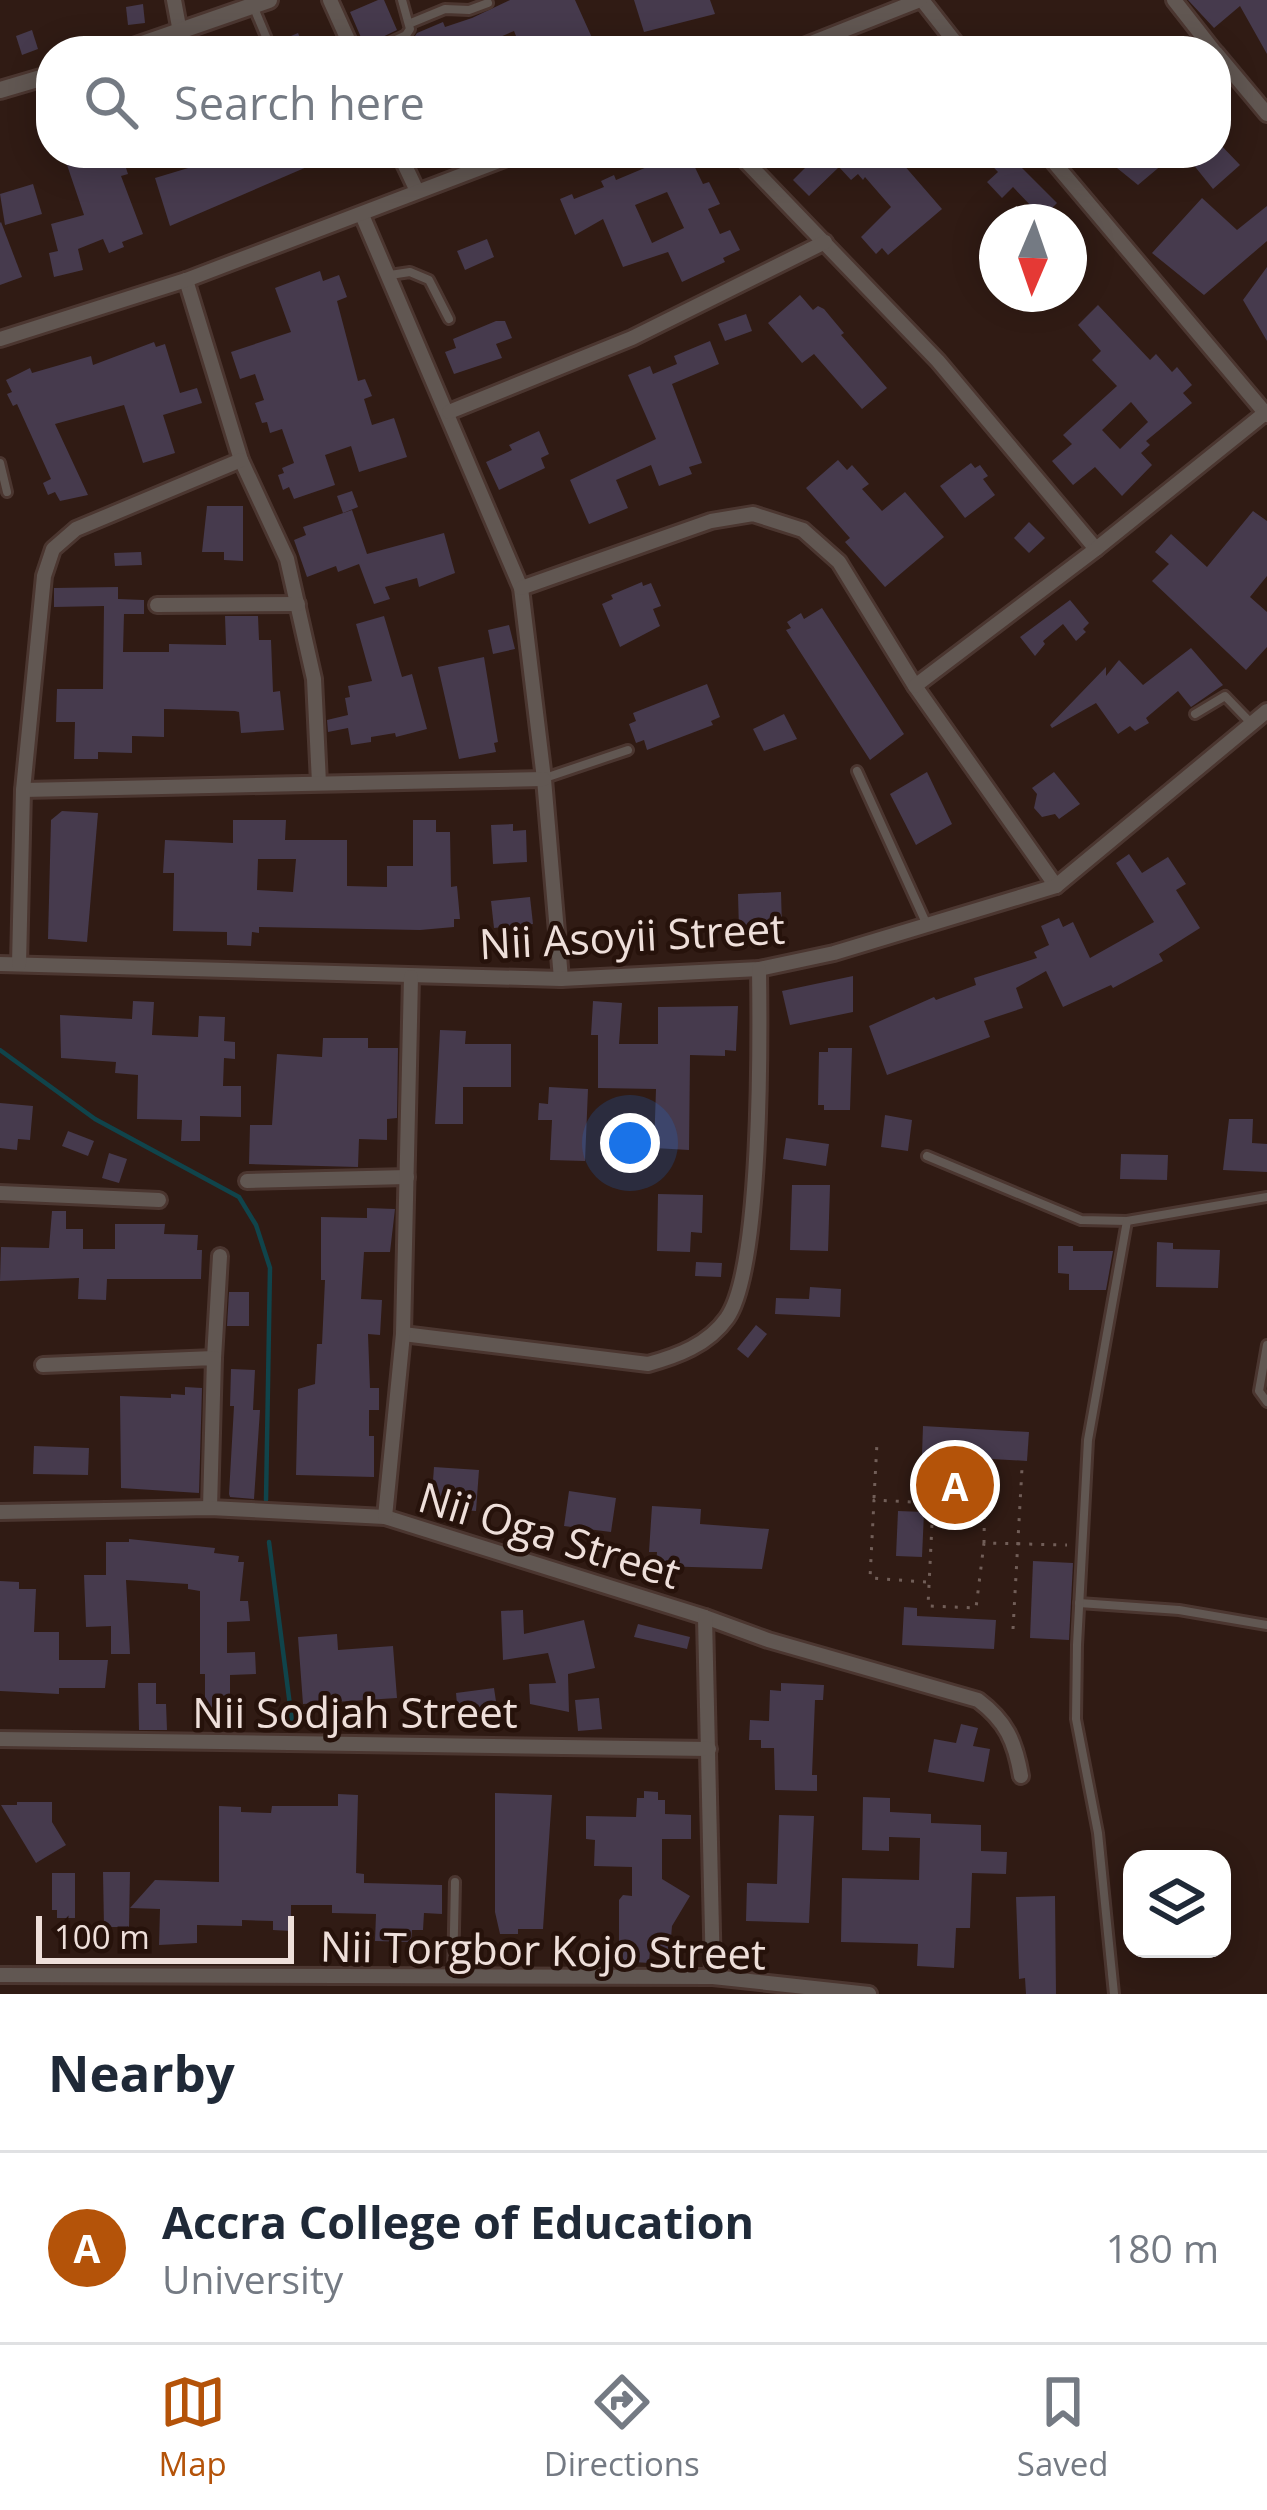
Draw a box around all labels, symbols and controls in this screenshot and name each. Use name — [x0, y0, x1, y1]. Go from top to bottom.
search box — [36, 36, 1231, 168]
icon: search — [78, 69, 144, 135]
text: Search here — [174, 72, 425, 133]
north arrow — [979, 204, 1087, 312]
street label: Nii Asoyii Street — [478, 899, 786, 971]
your location — [600, 1113, 660, 1173]
pin: A — [916, 1440, 994, 1530]
street label: Nii Oga Street — [412, 1467, 688, 1601]
street label: Nii Sodjah Street — [192, 1683, 518, 1740]
map controls — [1123, 1850, 1231, 1958]
button: layers — [1123, 1850, 1231, 1958]
scale bar — [36, 1910, 294, 1963]
text: 100 m — [54, 1914, 150, 1959]
street label: Nii Torgbor Kojo Street — [319, 1917, 767, 1981]
text: Nearby — [48, 2037, 235, 2107]
text: Accra College of Education — [162, 2191, 754, 2252]
text: A — [74, 2221, 100, 2274]
text: 180 m — [1106, 2221, 1219, 2274]
text: University — [162, 2252, 343, 2305]
tab: Map — [159, 2369, 227, 2486]
tab: Directions — [544, 2369, 700, 2486]
tab: Saved — [1017, 2369, 1108, 2486]

